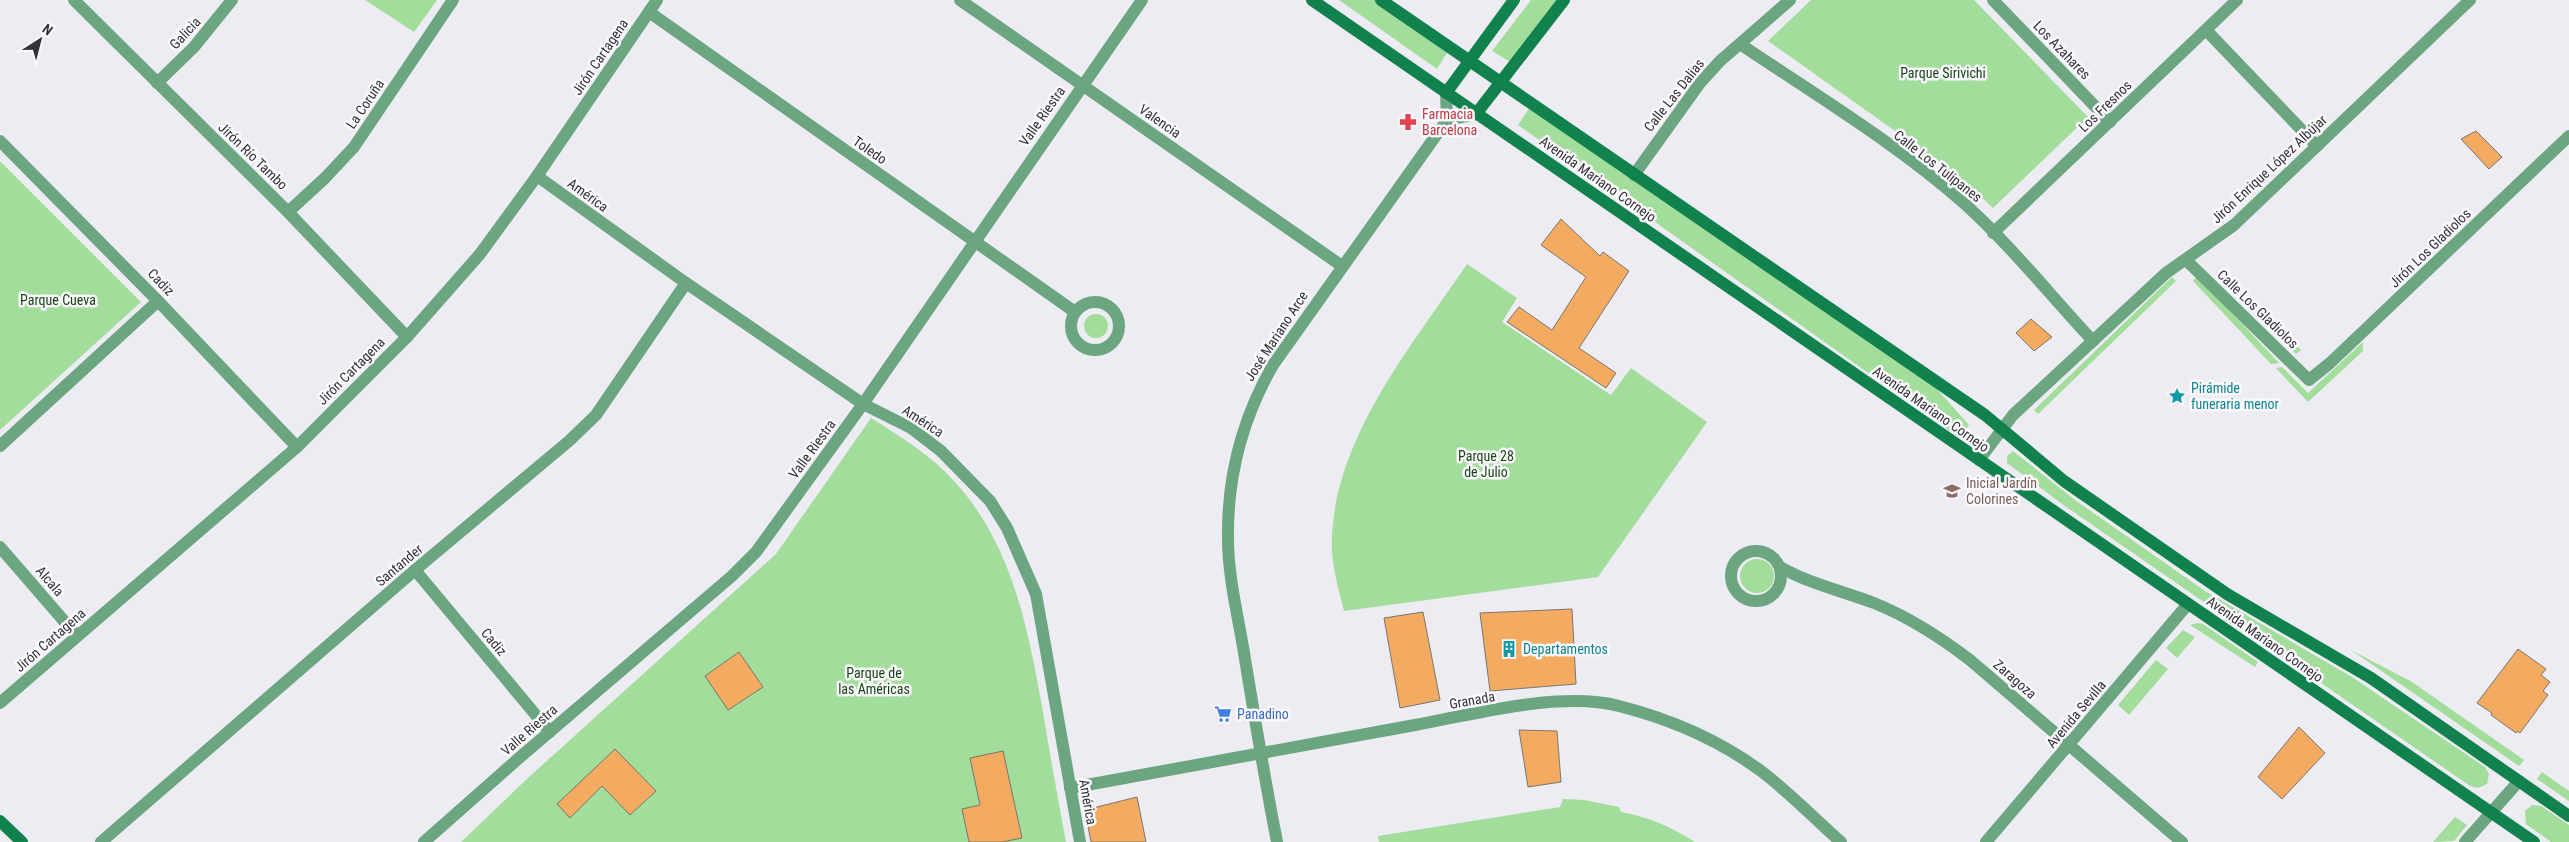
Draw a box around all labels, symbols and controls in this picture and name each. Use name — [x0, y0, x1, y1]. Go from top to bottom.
street label: Galicia — [166, 14, 204, 52]
north arrow — [15, 15, 65, 65]
street label: Jirón Cartagena — [569, 16, 631, 98]
street label: Los Azahares — [2030, 18, 2094, 82]
text: N — [39, 20, 56, 38]
street label: Calle Las Dalias — [1641, 55, 1707, 135]
park label: Parque Sirivichi — [1900, 65, 1986, 81]
street label: La Coruña — [343, 76, 387, 132]
street label: Los Fresnos — [2075, 77, 2135, 135]
street label: Valle Riestra — [1016, 83, 1068, 149]
street label: Valencia — [1136, 101, 1184, 141]
place label: Farmacia Barcelona — [1422, 106, 1477, 138]
street label: Jirón Enrique López Albújar — [2208, 111, 2330, 227]
pharmacy icon: Farmacia Barcelona — [1398, 112, 1418, 132]
street label: Jirón Río Tambo — [215, 119, 291, 193]
street label: Calle Los Tulipanes — [1891, 127, 1985, 205]
street label: Toledo — [850, 133, 890, 167]
street label: Avenida Mariano Cornejo — [1537, 133, 1659, 225]
street label: América — [565, 175, 611, 215]
street label: Jirón Los Gladiolos — [2386, 205, 2474, 291]
street label: Cadiz — [144, 265, 178, 299]
street label: Calle Los Gladiolos — [2214, 266, 2302, 352]
street label: José Mariano Arce — [1241, 288, 1311, 384]
park label: Parque Cueva — [20, 292, 96, 308]
street label: Jirón Cartagena — [314, 334, 388, 408]
street label: Avenida Mariano Cornejo — [1870, 363, 1992, 455]
place label: Pirámide funeraria menor — [2191, 380, 2279, 412]
place icon: Pirámide funeraria menor — [2167, 386, 2187, 406]
street label: América — [899, 402, 947, 440]
street label: Valle Riestra — [785, 416, 839, 482]
park label: Parque 28 de Julio — [1458, 448, 1514, 480]
place label: Inicial Jardín Colorines — [1966, 475, 2037, 507]
school or university icon: Inicial Jardín Colorines — [1942, 481, 1962, 501]
street label: Santander — [372, 541, 426, 589]
street label: Alcala — [33, 563, 67, 599]
street label: Avenida Mariano Cornejo — [2204, 593, 2326, 685]
street label: Jirón Cartagena — [11, 605, 89, 675]
street label: Cadiz — [478, 625, 510, 659]
building icon: Departamentos — [1499, 639, 1519, 659]
place label: Departamentos — [1523, 641, 1608, 657]
street label: Zaragoza — [1990, 656, 2040, 702]
park label: Parque de las Américas — [838, 665, 910, 697]
street label: Avenida Sevilla — [2043, 677, 2109, 751]
street label: Granada — [1448, 688, 1496, 712]
street label: Valle Riestra — [498, 701, 560, 759]
supermarket icon: Panadino — [1213, 704, 1233, 724]
place label: Panadino — [1237, 706, 1289, 722]
street label: América — [1076, 778, 1100, 826]

